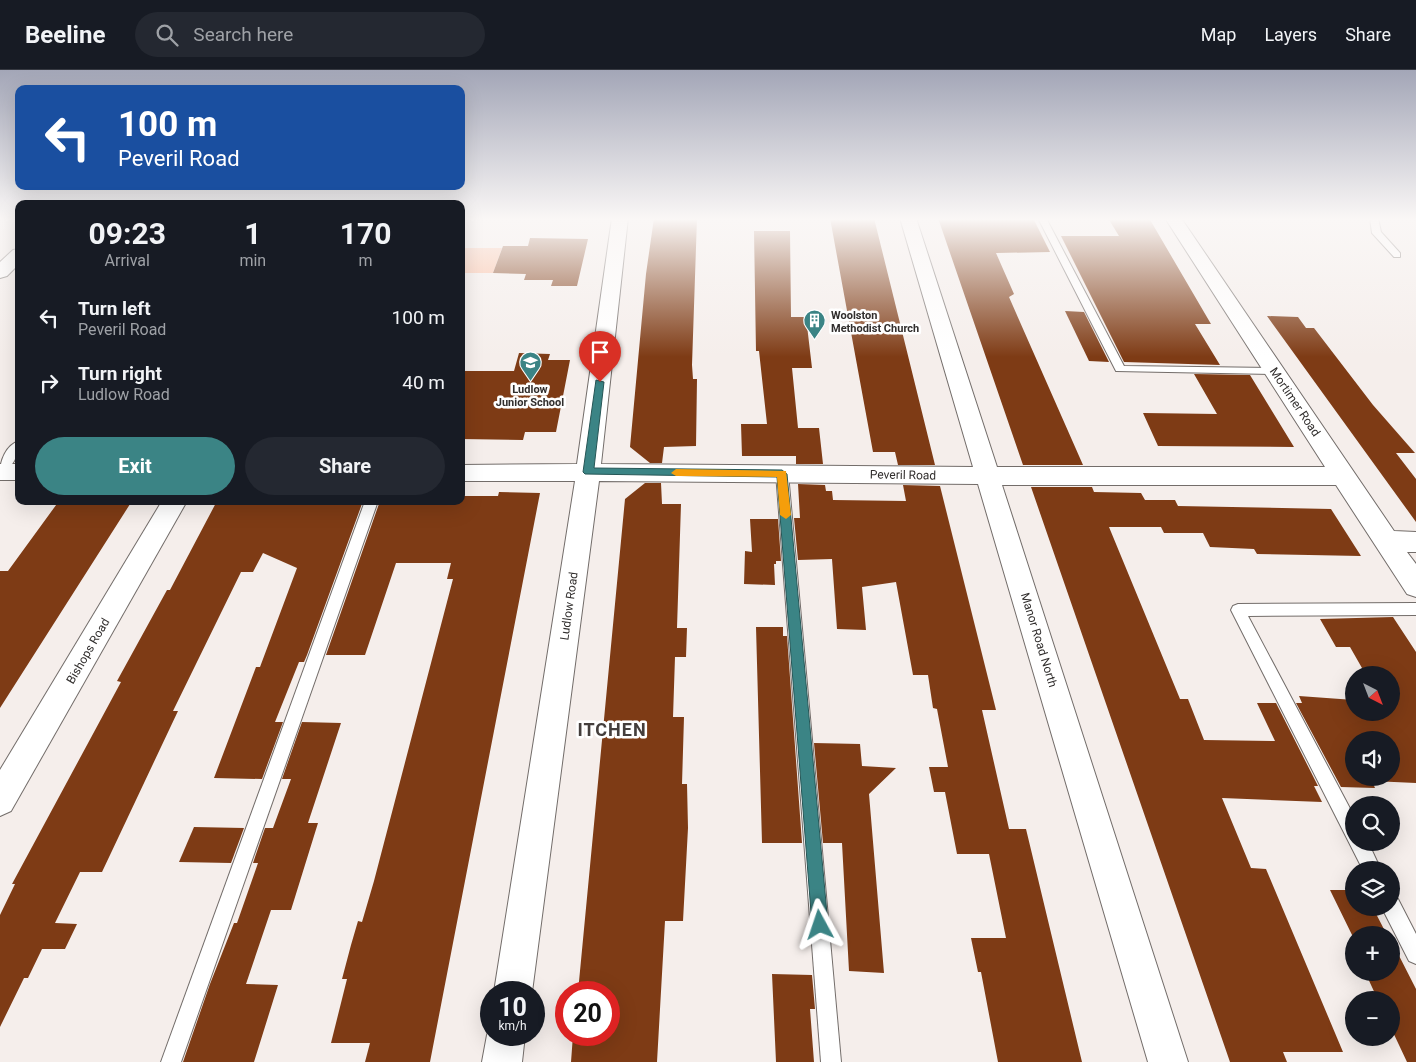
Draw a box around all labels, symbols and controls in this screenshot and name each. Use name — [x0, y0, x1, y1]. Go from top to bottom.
search box — [135, 12, 485, 57]
text: Beeline — [25, 21, 105, 49]
icon: search — [153, 21, 181, 49]
text: Search here — [193, 23, 293, 46]
text: Map — [1201, 24, 1236, 45]
text: Layers — [1264, 24, 1317, 45]
text: Share — [1345, 24, 1391, 45]
text: 100 m — [118, 104, 217, 145]
icon: left — [35, 105, 100, 170]
text: Peveril Road — [118, 146, 240, 171]
text: 09:23 — [89, 216, 166, 251]
text: 1 — [244, 216, 261, 251]
text: 170 — [340, 216, 391, 251]
text: Arrival — [105, 251, 150, 270]
text: min — [239, 251, 266, 270]
text: m — [359, 251, 373, 270]
text: Turn left — [78, 297, 151, 320]
icon: left — [35, 304, 63, 332]
text: 100 m — [392, 306, 445, 329]
building icon: Woolston Methodist Church — [803, 309, 827, 340]
place label: Woolston Methodist Church — [831, 309, 919, 335]
text: Peveril Road — [78, 320, 166, 339]
pin — [579, 331, 621, 382]
icon: arrive — [586, 338, 614, 366]
school or university icon: Ludlow Junior School — [518, 351, 542, 382]
text: Turn right — [78, 362, 162, 385]
street label: Mortimer Road — [1267, 365, 1323, 439]
icon: right — [35, 369, 63, 397]
text: 40 m — [402, 371, 445, 394]
place label: Ludlow Junior School — [496, 383, 564, 409]
text: Ludlow Road — [78, 385, 170, 404]
button: Exit — [35, 437, 235, 495]
button: Share — [245, 437, 445, 495]
street label: Peveril Road — [870, 467, 936, 483]
street label: Ludlow Road — [557, 571, 581, 641]
street label: Manor Road North — [1018, 591, 1060, 689]
street label: Bishops Road — [64, 616, 112, 686]
north arrow — [1345, 666, 1400, 721]
map controls — [1345, 666, 1400, 1046]
district label: ITCHEN — [577, 719, 647, 740]
button: sound — [1345, 731, 1400, 786]
button: search — [1345, 796, 1400, 851]
button: layers — [1345, 861, 1400, 916]
position arrow — [793, 898, 845, 950]
button: + — [1345, 926, 1400, 981]
speed limit sign: 20 — [555, 981, 620, 1046]
button: − — [1345, 991, 1400, 1046]
text: 10 — [498, 993, 527, 1022]
text: km/h — [498, 1019, 527, 1033]

